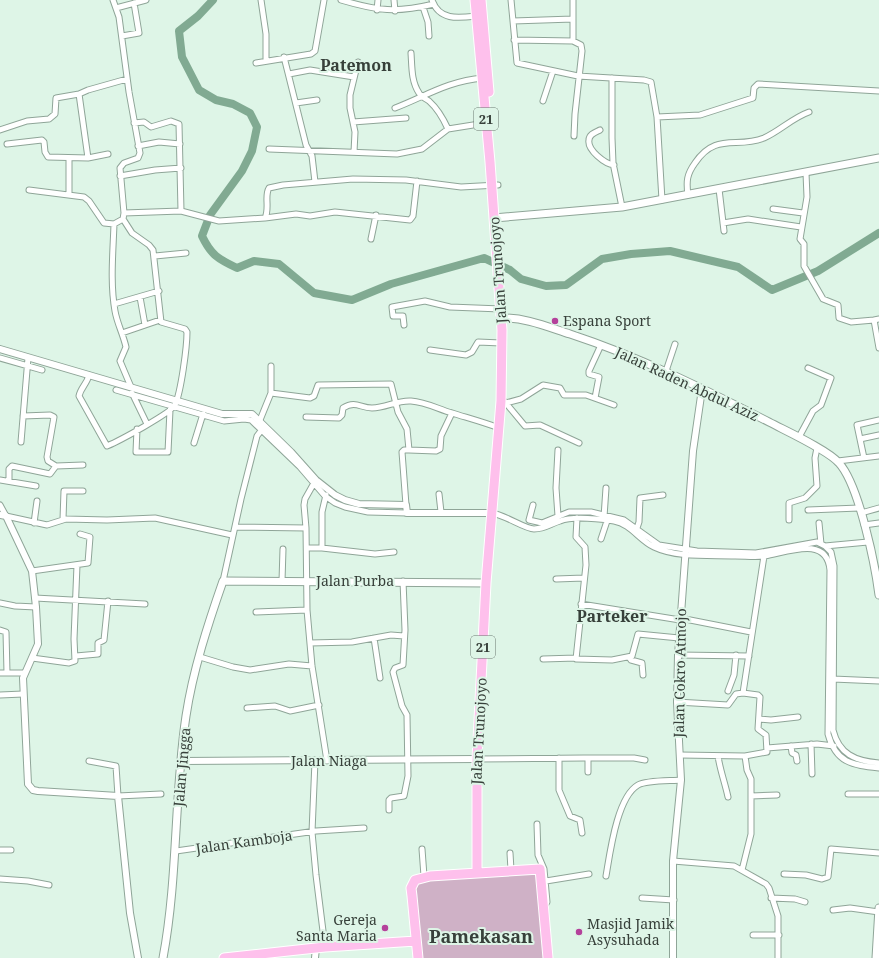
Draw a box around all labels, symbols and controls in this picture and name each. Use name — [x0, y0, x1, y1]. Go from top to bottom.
district label: Patemon — [320, 54, 392, 76]
road number: 21 — [474, 108, 498, 130]
street label: Jalan Trunojoyo — [484, 216, 511, 325]
place label: Espana Sport — [563, 311, 651, 330]
marker: Espana Sport — [550, 316, 560, 326]
street label: Jalan Raden Abdul Aziz — [612, 342, 762, 425]
street label: Jalan Purba — [315, 571, 394, 590]
district label: Parteker — [576, 605, 648, 627]
street label: Jalan Cokro Atmojo — [669, 608, 690, 739]
road number: 21 — [471, 636, 495, 658]
street label: Jalan Trunojoyo — [466, 677, 491, 786]
street label: Jalan Jingga — [168, 727, 194, 808]
street label: Jalan Niaga — [290, 751, 367, 770]
street label: Jalan Kamboja — [193, 825, 294, 858]
place label: Gereja Santa Maria — [296, 910, 377, 945]
place label: Masjid Jamik Asysuhada — [587, 914, 675, 949]
marker: Gereja Santa Maria — [380, 923, 390, 933]
district label: Pamekasan — [429, 924, 533, 948]
marker: Masjid Jamik Asysuhada — [574, 927, 584, 937]

